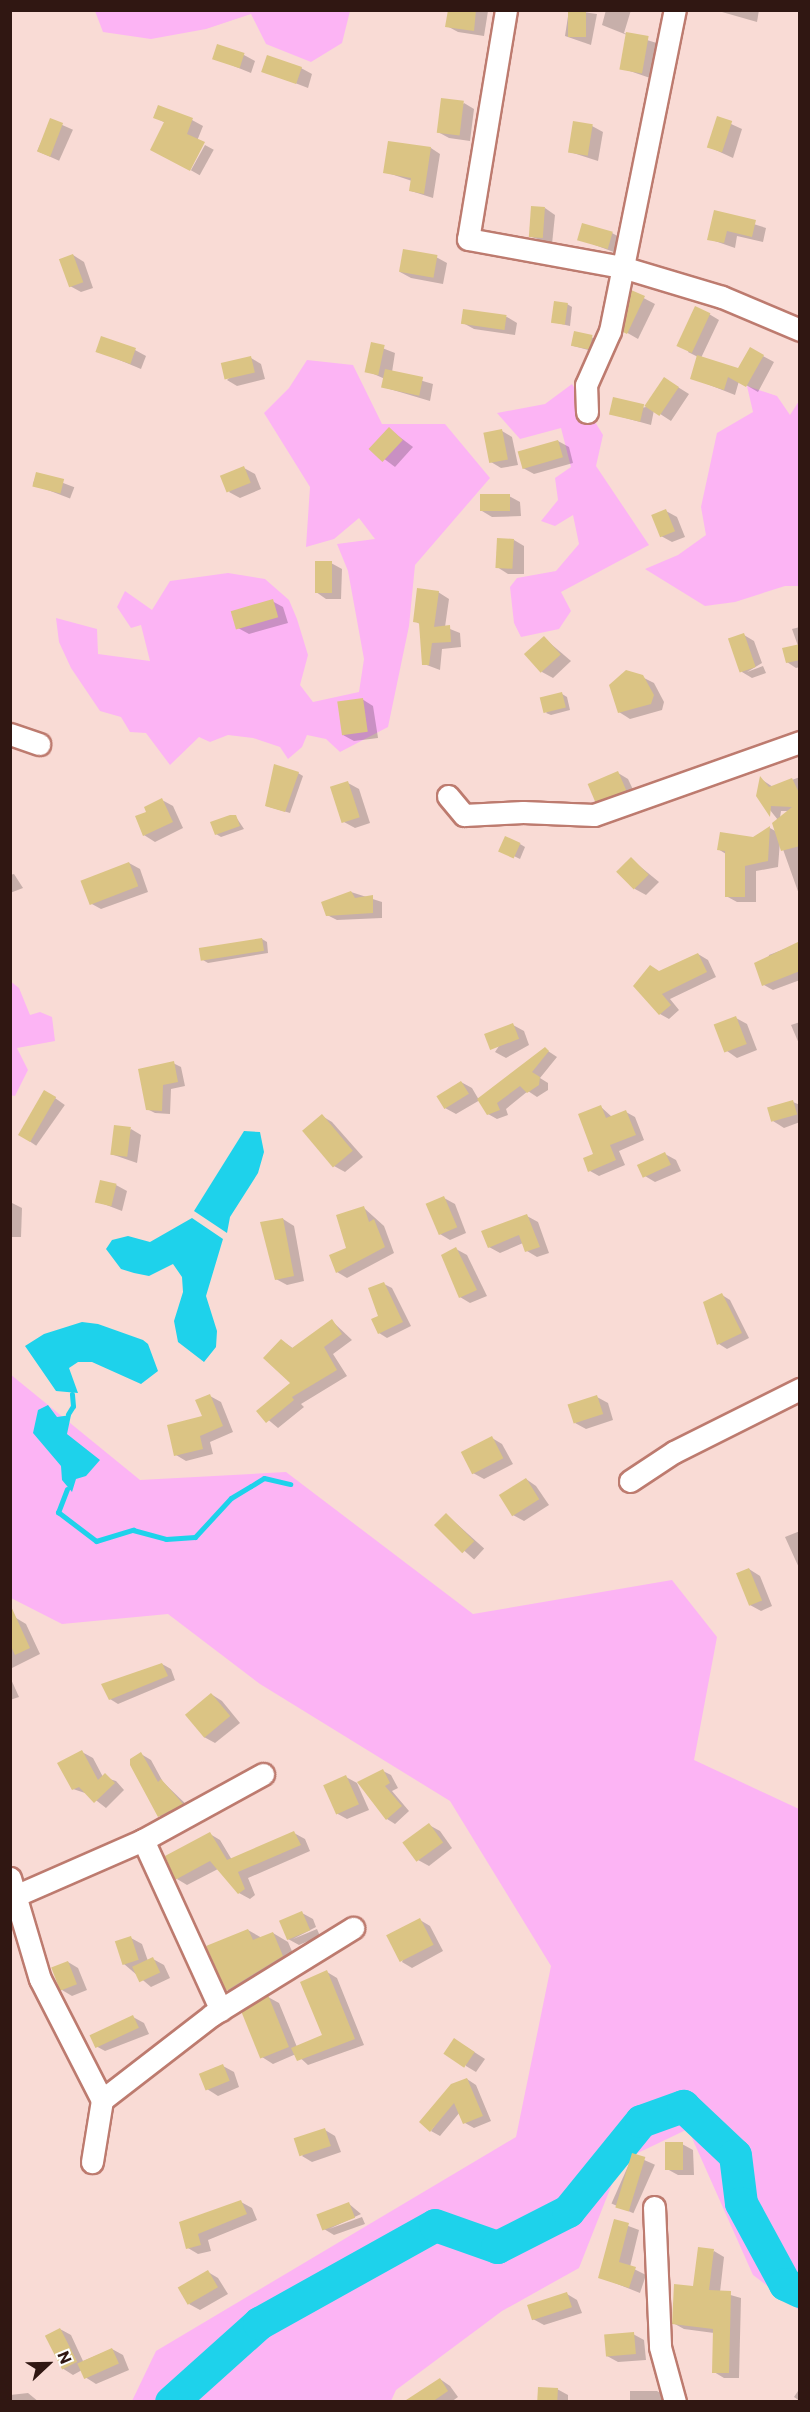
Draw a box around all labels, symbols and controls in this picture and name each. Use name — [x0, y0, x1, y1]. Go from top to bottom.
north arrow — [18, 2334, 78, 2394]
text: N — [54, 2348, 76, 2366]

